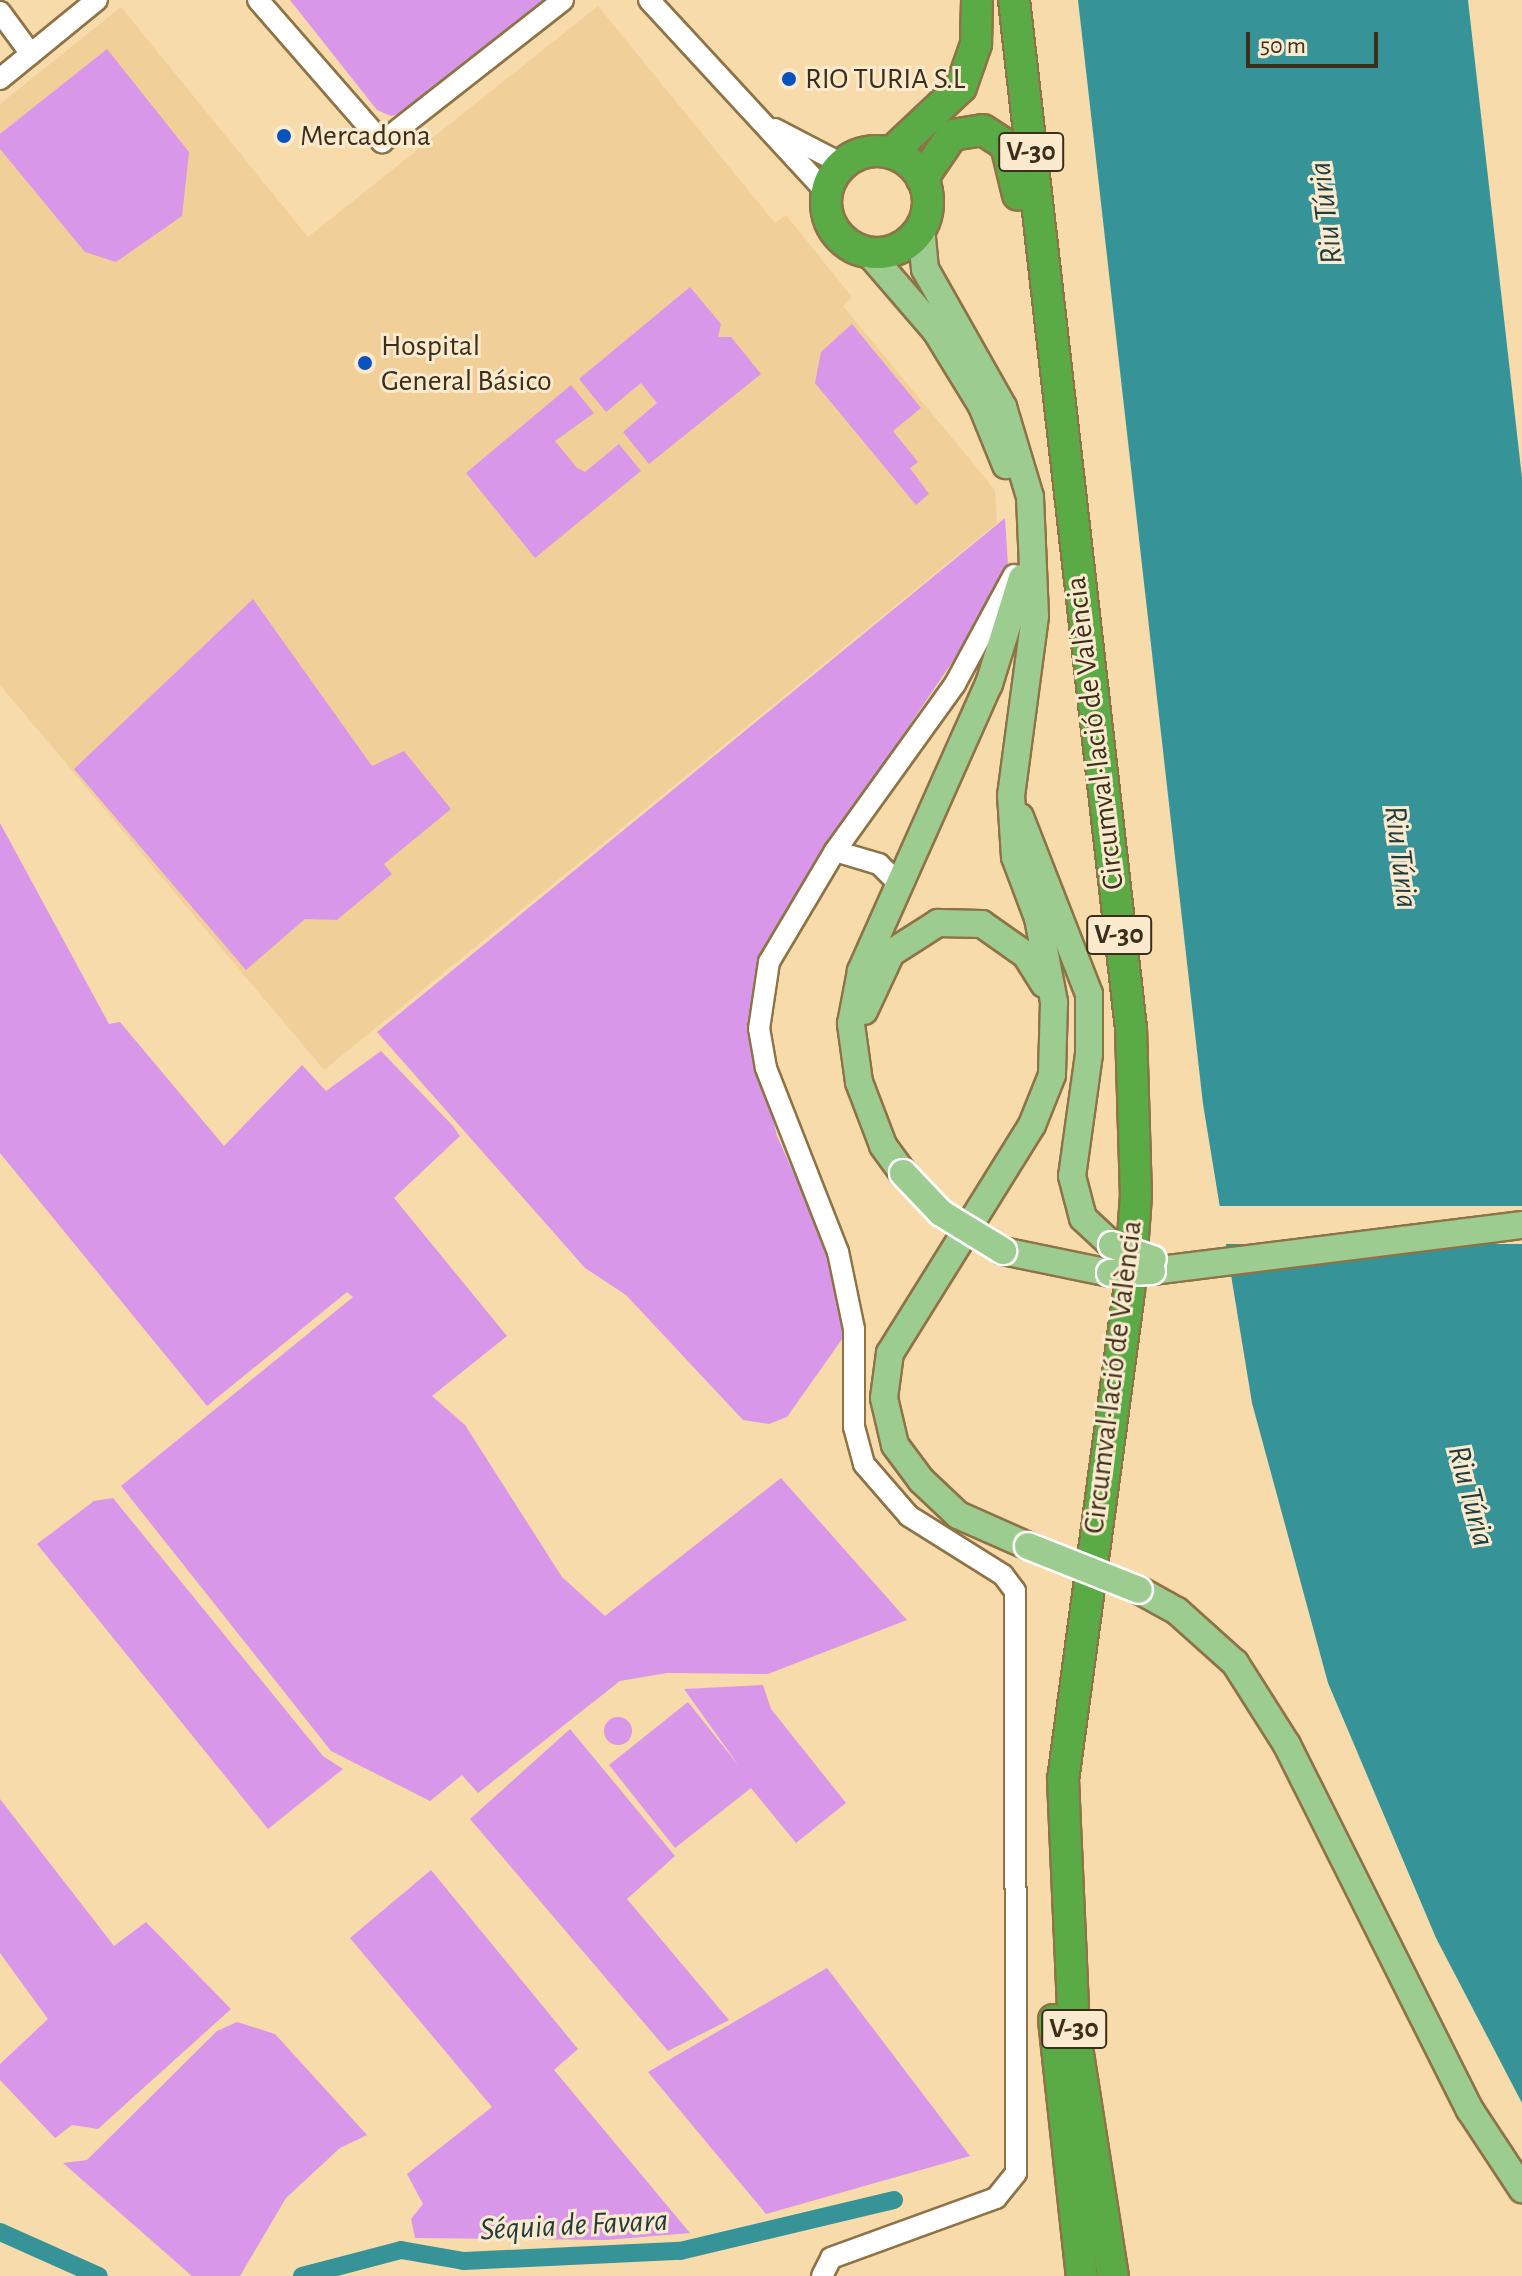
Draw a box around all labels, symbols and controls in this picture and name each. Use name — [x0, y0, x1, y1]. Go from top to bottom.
scale bar — [1250, 16, 1382, 66]
text: 50 m — [1260, 34, 1306, 58]
place label: RIO TURIA S.L — [805, 61, 965, 97]
marker: RIO TURIA S.L — [780, 70, 798, 88]
place label: Mercadona — [300, 118, 431, 154]
marker: Mercadona — [275, 127, 293, 145]
road number: V-30 — [997, 128, 1065, 176]
water label: Riu Túria — [1301, 160, 1351, 266]
place label: Hospital General Básico — [381, 328, 552, 398]
marker: Hospital General Básico — [356, 354, 374, 372]
street label: Circumval·lació de València — [1058, 574, 1132, 892]
water label: Riu Túria — [1376, 804, 1426, 910]
road number: V-30 — [1085, 911, 1153, 959]
street label: Circumval·lació de València — [1076, 1218, 1150, 1536]
water label: Riu Túria — [1439, 1441, 1503, 1551]
road number: V-30 — [1040, 2005, 1108, 2053]
water label: Séquia de Favara — [479, 2201, 669, 2249]

